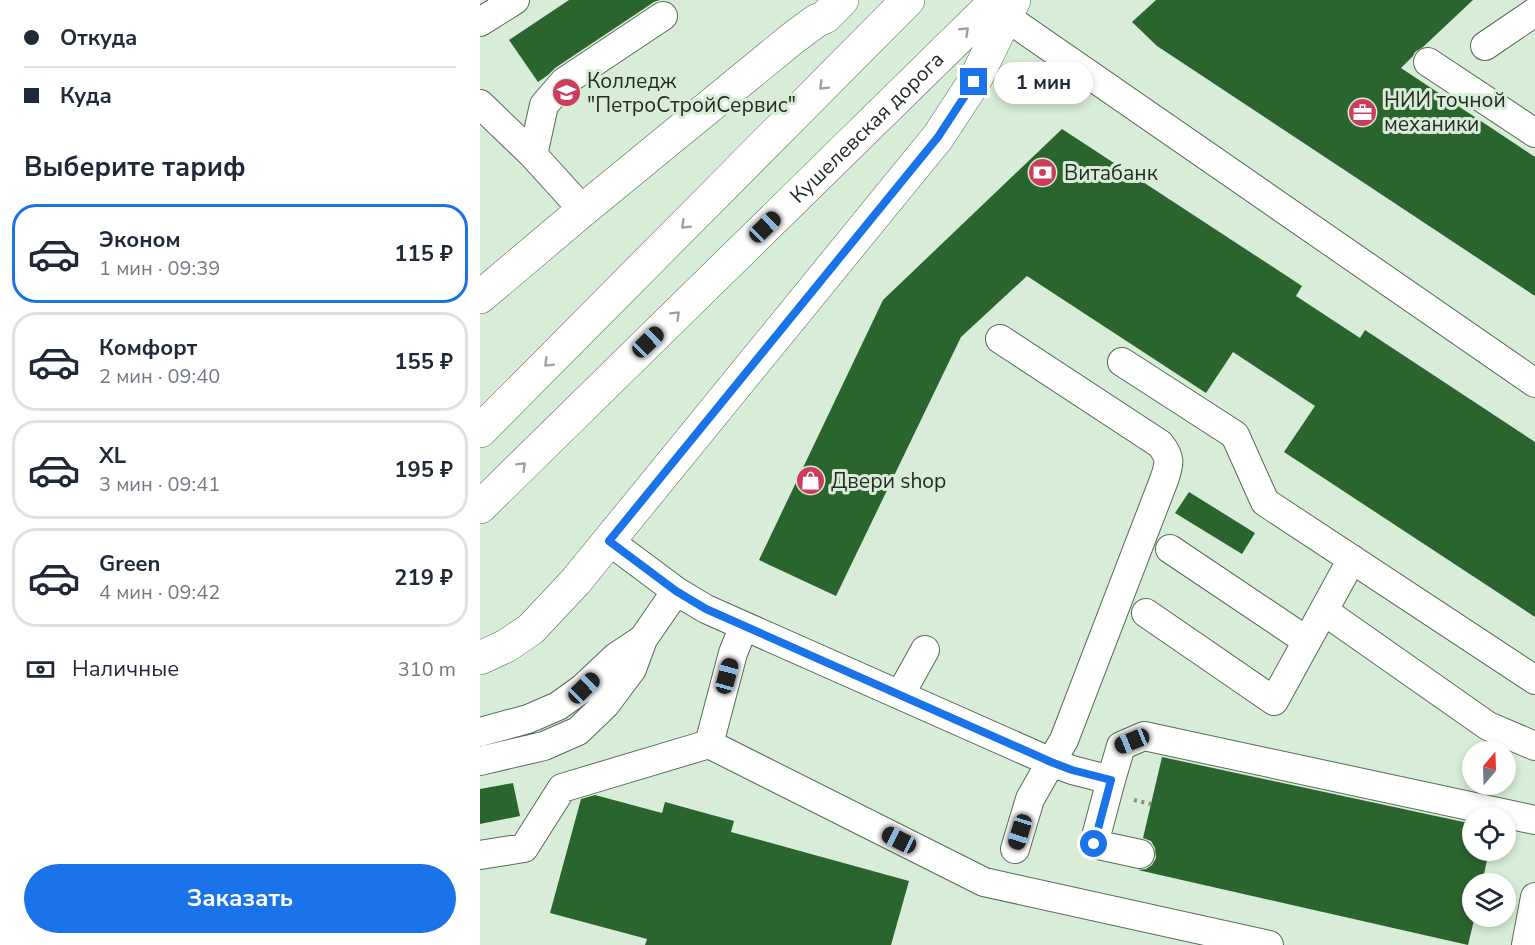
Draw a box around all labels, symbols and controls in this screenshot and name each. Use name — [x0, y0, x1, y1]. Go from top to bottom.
text: Откуда — [60, 23, 137, 53]
one-way arrow — [957, 28, 968, 39]
street label: Кушелевская дорога — [784, 46, 950, 209]
callout: 1 мин — [995, 61, 1094, 103]
place label: Колледж "ПетроСтройСервис" — [587, 67, 796, 119]
route end — [960, 68, 987, 95]
text: 1 мин — [1016, 69, 1071, 96]
school or university icon: Колледж "ПетроСтройСервис" — [550, 77, 582, 109]
one-way arrow — [819, 79, 830, 90]
text: Куда — [60, 81, 112, 111]
place label: НИИ точной механики — [1384, 86, 1506, 138]
office icon: НИИ точной механики — [1347, 96, 1379, 128]
text: Выберите тариф — [24, 149, 246, 186]
bank icon: Витабанк — [1027, 157, 1059, 189]
place label: Витабанк — [1064, 159, 1159, 187]
car — [746, 208, 784, 246]
one-way arrow — [682, 217, 693, 228]
text: Эконом — [99, 225, 181, 255]
icon: car — [27, 227, 81, 281]
text: 115 ₽ — [394, 239, 453, 269]
text: 1 мин · 09:39 — [99, 255, 220, 282]
one-way arrow — [668, 311, 679, 322]
car — [629, 323, 667, 361]
text: Комфорт — [99, 333, 197, 363]
icon: car — [27, 335, 81, 389]
text: 155 ₽ — [394, 347, 453, 377]
one-way arrow — [544, 355, 555, 366]
text: 2 мин · 09:40 — [99, 363, 220, 390]
text: XL — [99, 441, 126, 471]
icon: car — [27, 443, 81, 497]
text: 195 ₽ — [394, 455, 453, 485]
one-way arrow — [514, 463, 525, 474]
shop icon: Двери shop — [794, 465, 826, 497]
place label: Двери shop — [831, 467, 946, 495]
text: 3 мин · 09:41 — [99, 471, 220, 498]
text: Green — [99, 549, 160, 579]
icon: car — [27, 551, 81, 605]
text: 219 ₽ — [394, 563, 453, 593]
text: 4 мин · 09:42 — [99, 579, 220, 606]
icon: cash — [24, 653, 57, 686]
text: Наличные — [72, 654, 179, 684]
text: 310 m — [398, 656, 456, 683]
car — [714, 656, 740, 696]
car — [565, 669, 603, 707]
car — [1112, 726, 1152, 756]
north arrow — [1462, 741, 1516, 795]
map controls — [1462, 741, 1516, 927]
button: locate — [1462, 807, 1516, 861]
car — [1006, 812, 1034, 852]
car — [879, 824, 919, 856]
route start — [1080, 830, 1107, 857]
button: Заказать — [24, 864, 456, 933]
button: layers — [1462, 873, 1516, 927]

